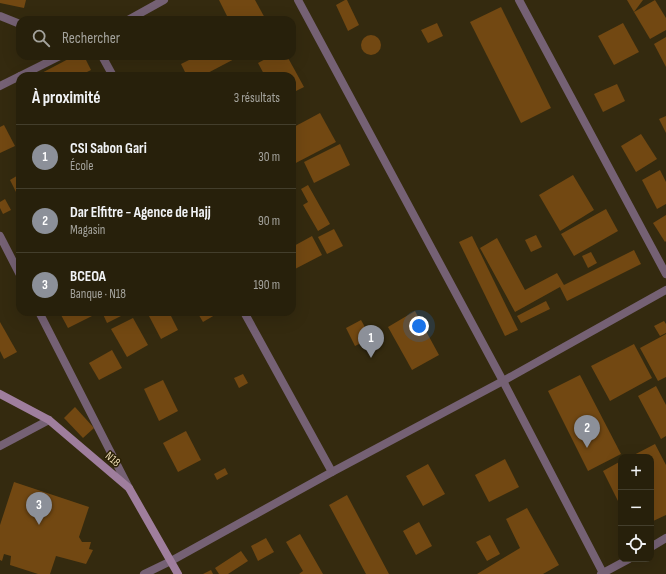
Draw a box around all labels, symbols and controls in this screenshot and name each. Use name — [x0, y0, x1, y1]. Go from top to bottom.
search box — [16, 16, 296, 60]
icon: search — [30, 27, 52, 49]
text: Rechercher — [62, 29, 120, 48]
text: À proximité — [32, 88, 100, 108]
text: 3 résultats — [234, 90, 280, 106]
text: CSI Sabon Gari — [70, 139, 147, 158]
text: 1 — [42, 149, 48, 165]
text: 30 m — [258, 149, 280, 165]
text: École — [70, 158, 93, 174]
text: Dar Elfitre - Agence de Hajj — [70, 203, 211, 222]
text: 2 — [42, 213, 48, 229]
text: 90 m — [258, 213, 280, 229]
text: Magasin — [70, 222, 105, 238]
text: BCEOA — [70, 267, 106, 286]
text: 3 — [42, 277, 48, 293]
text: 190 m — [253, 277, 280, 293]
text: Banque · N18 — [70, 286, 126, 302]
your location — [409, 316, 429, 336]
pin: 1 — [358, 325, 384, 358]
pin: 2 — [574, 415, 600, 448]
street label: N18 — [102, 449, 123, 470]
map controls — [618, 454, 654, 562]
button: + — [618, 454, 654, 490]
button: − — [618, 490, 654, 526]
pin: 3 — [26, 492, 52, 525]
button: locate — [618, 526, 654, 562]

